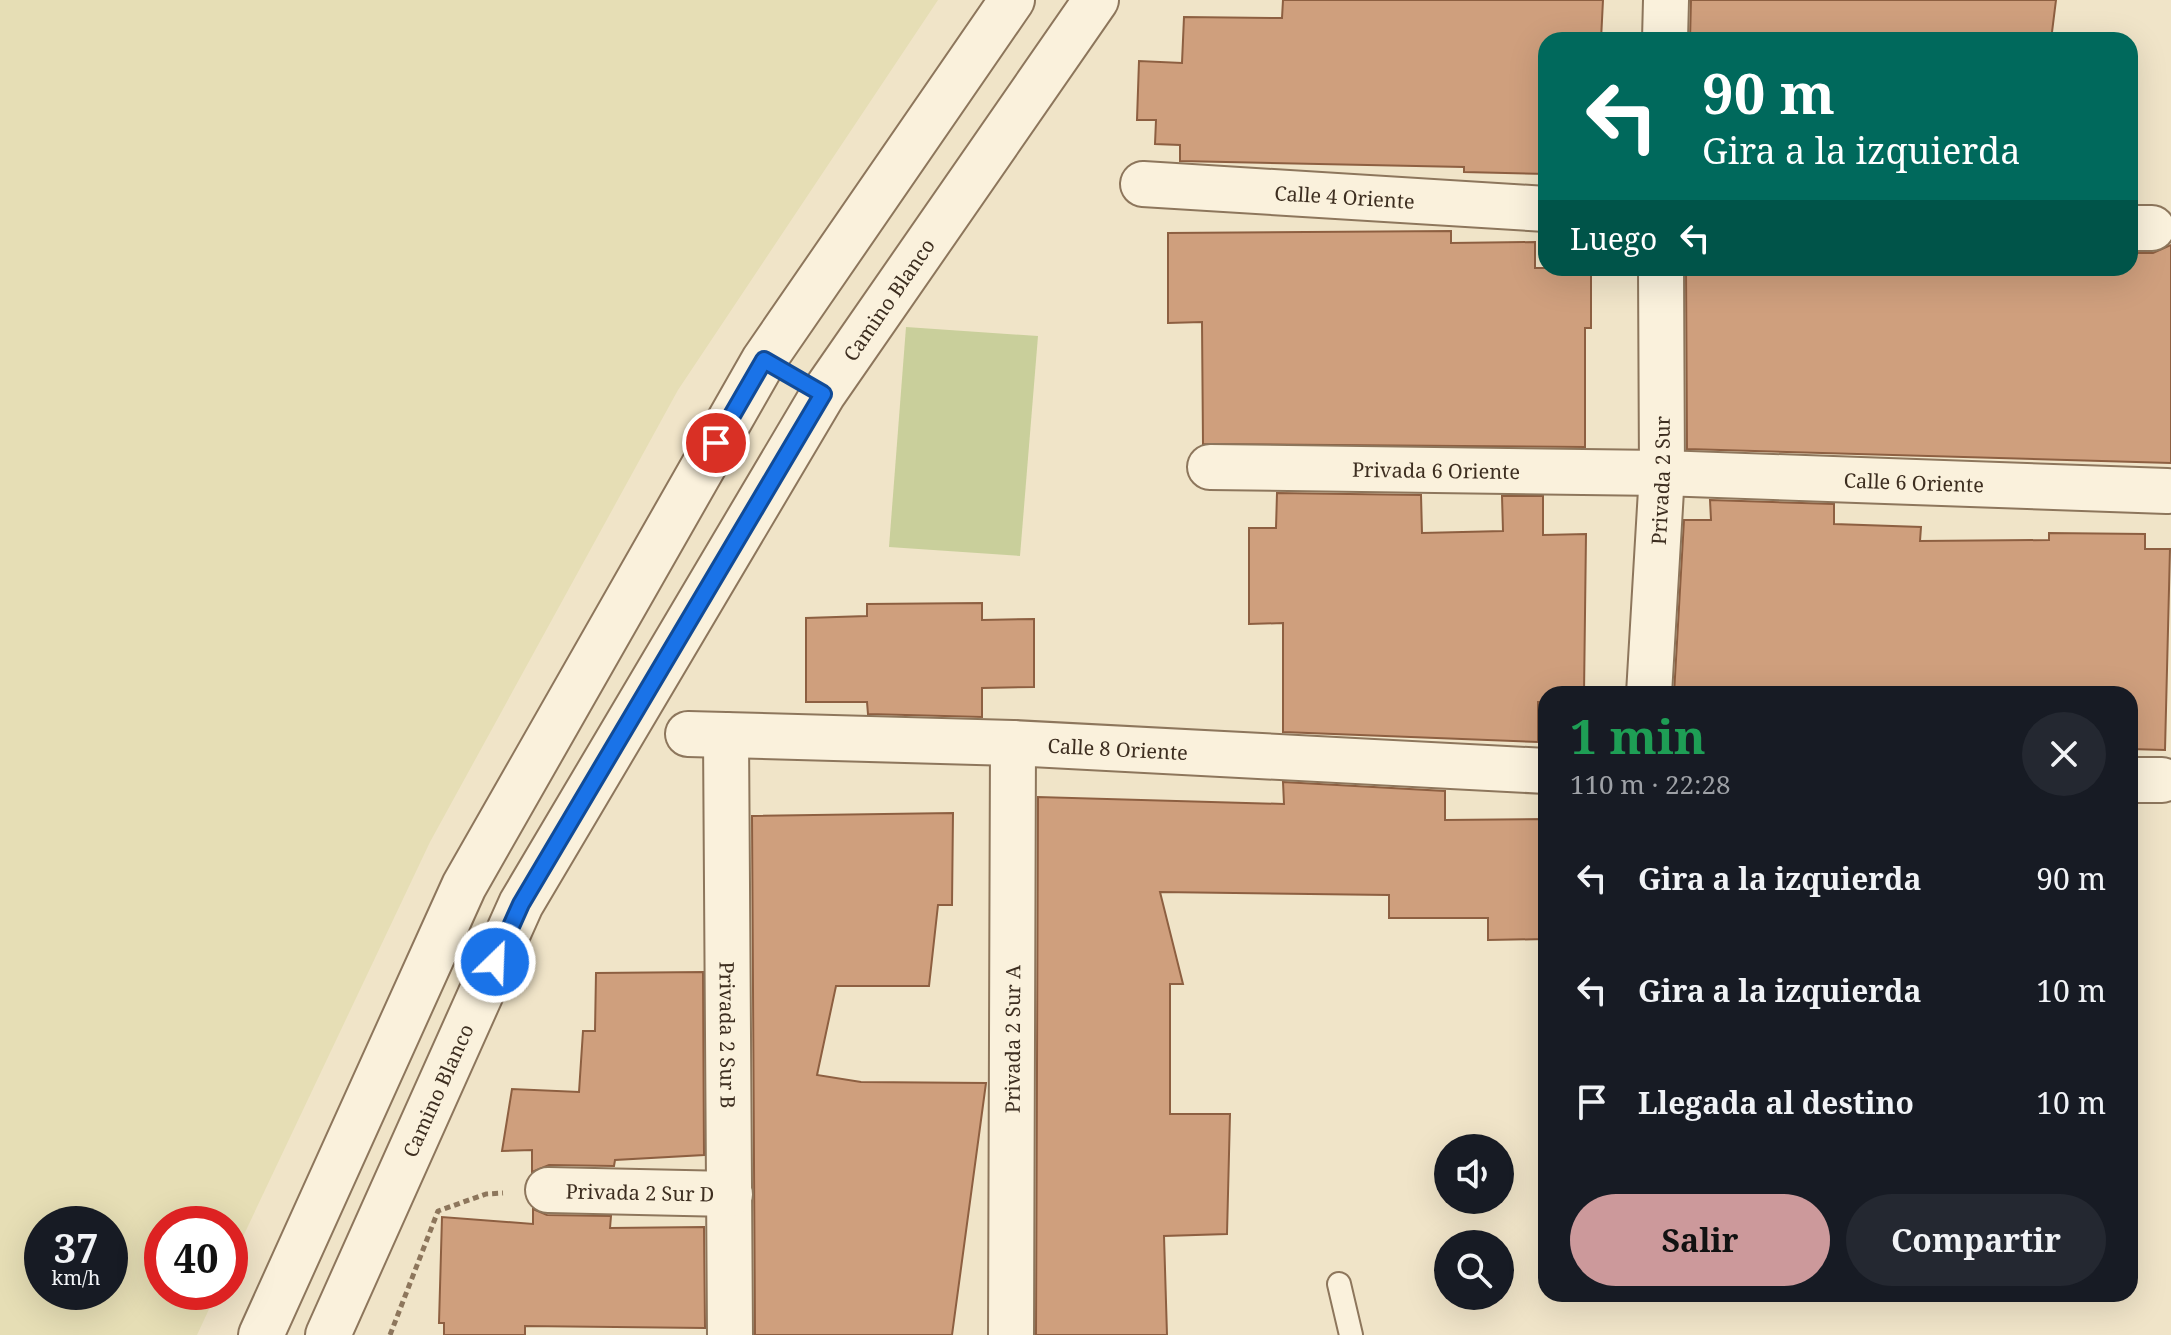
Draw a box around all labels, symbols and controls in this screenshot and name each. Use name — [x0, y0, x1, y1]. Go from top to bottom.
text: 90 m — [1702, 54, 1835, 130]
icon: left — [1570, 64, 1674, 168]
text: Gira a la izquierda — [1702, 126, 2021, 175]
street label: Calle 4 Oriente — [1274, 179, 1415, 214]
icon: left — [1673, 216, 1717, 260]
text: Luego — [1570, 218, 1657, 259]
street label: Camino Blanco — [837, 233, 940, 366]
pin — [682, 409, 750, 477]
street label: Privada 2 Sur — [1644, 415, 1676, 546]
icon: arrive — [694, 421, 738, 465]
street label: Privada 6 Oriente — [1352, 455, 1520, 485]
street label: Calle 6 Oriente — [1843, 466, 1984, 498]
text: 1 min — [1570, 703, 1706, 768]
button: close — [2022, 712, 2106, 796]
street label: Calle 8 Oriente — [1047, 731, 1188, 766]
text: 110 m · 22:28 — [1570, 766, 1731, 802]
icon: left — [1570, 856, 1614, 900]
text: Gira a la izquierda — [1638, 858, 1921, 899]
text: 90 m — [2036, 858, 2106, 899]
position arrow — [453, 920, 537, 1004]
street label: Privada 2 Sur B — [714, 961, 742, 1109]
street label: Privada 2 Sur A — [998, 964, 1026, 1113]
icon: left — [1570, 968, 1614, 1012]
text: Gira a la izquierda — [1638, 970, 1921, 1011]
text: 10 m — [2036, 970, 2106, 1011]
street label: Camino Blanco — [396, 1019, 479, 1161]
icon: arrive — [1570, 1080, 1614, 1124]
text: Llegada al destino — [1638, 1082, 1914, 1123]
text: 10 m — [2036, 1082, 2106, 1123]
map controls — [1434, 1134, 1514, 1310]
button: sound — [1434, 1134, 1514, 1214]
street label: Privada 2 Sur D — [565, 1177, 715, 1207]
button: Salir — [1570, 1194, 1830, 1286]
button: Compartir — [1846, 1194, 2106, 1286]
speed limit sign: 40 — [144, 1206, 248, 1310]
text: 37 — [53, 1220, 99, 1275]
button: search — [1434, 1230, 1514, 1310]
text: km/h — [51, 1264, 101, 1291]

